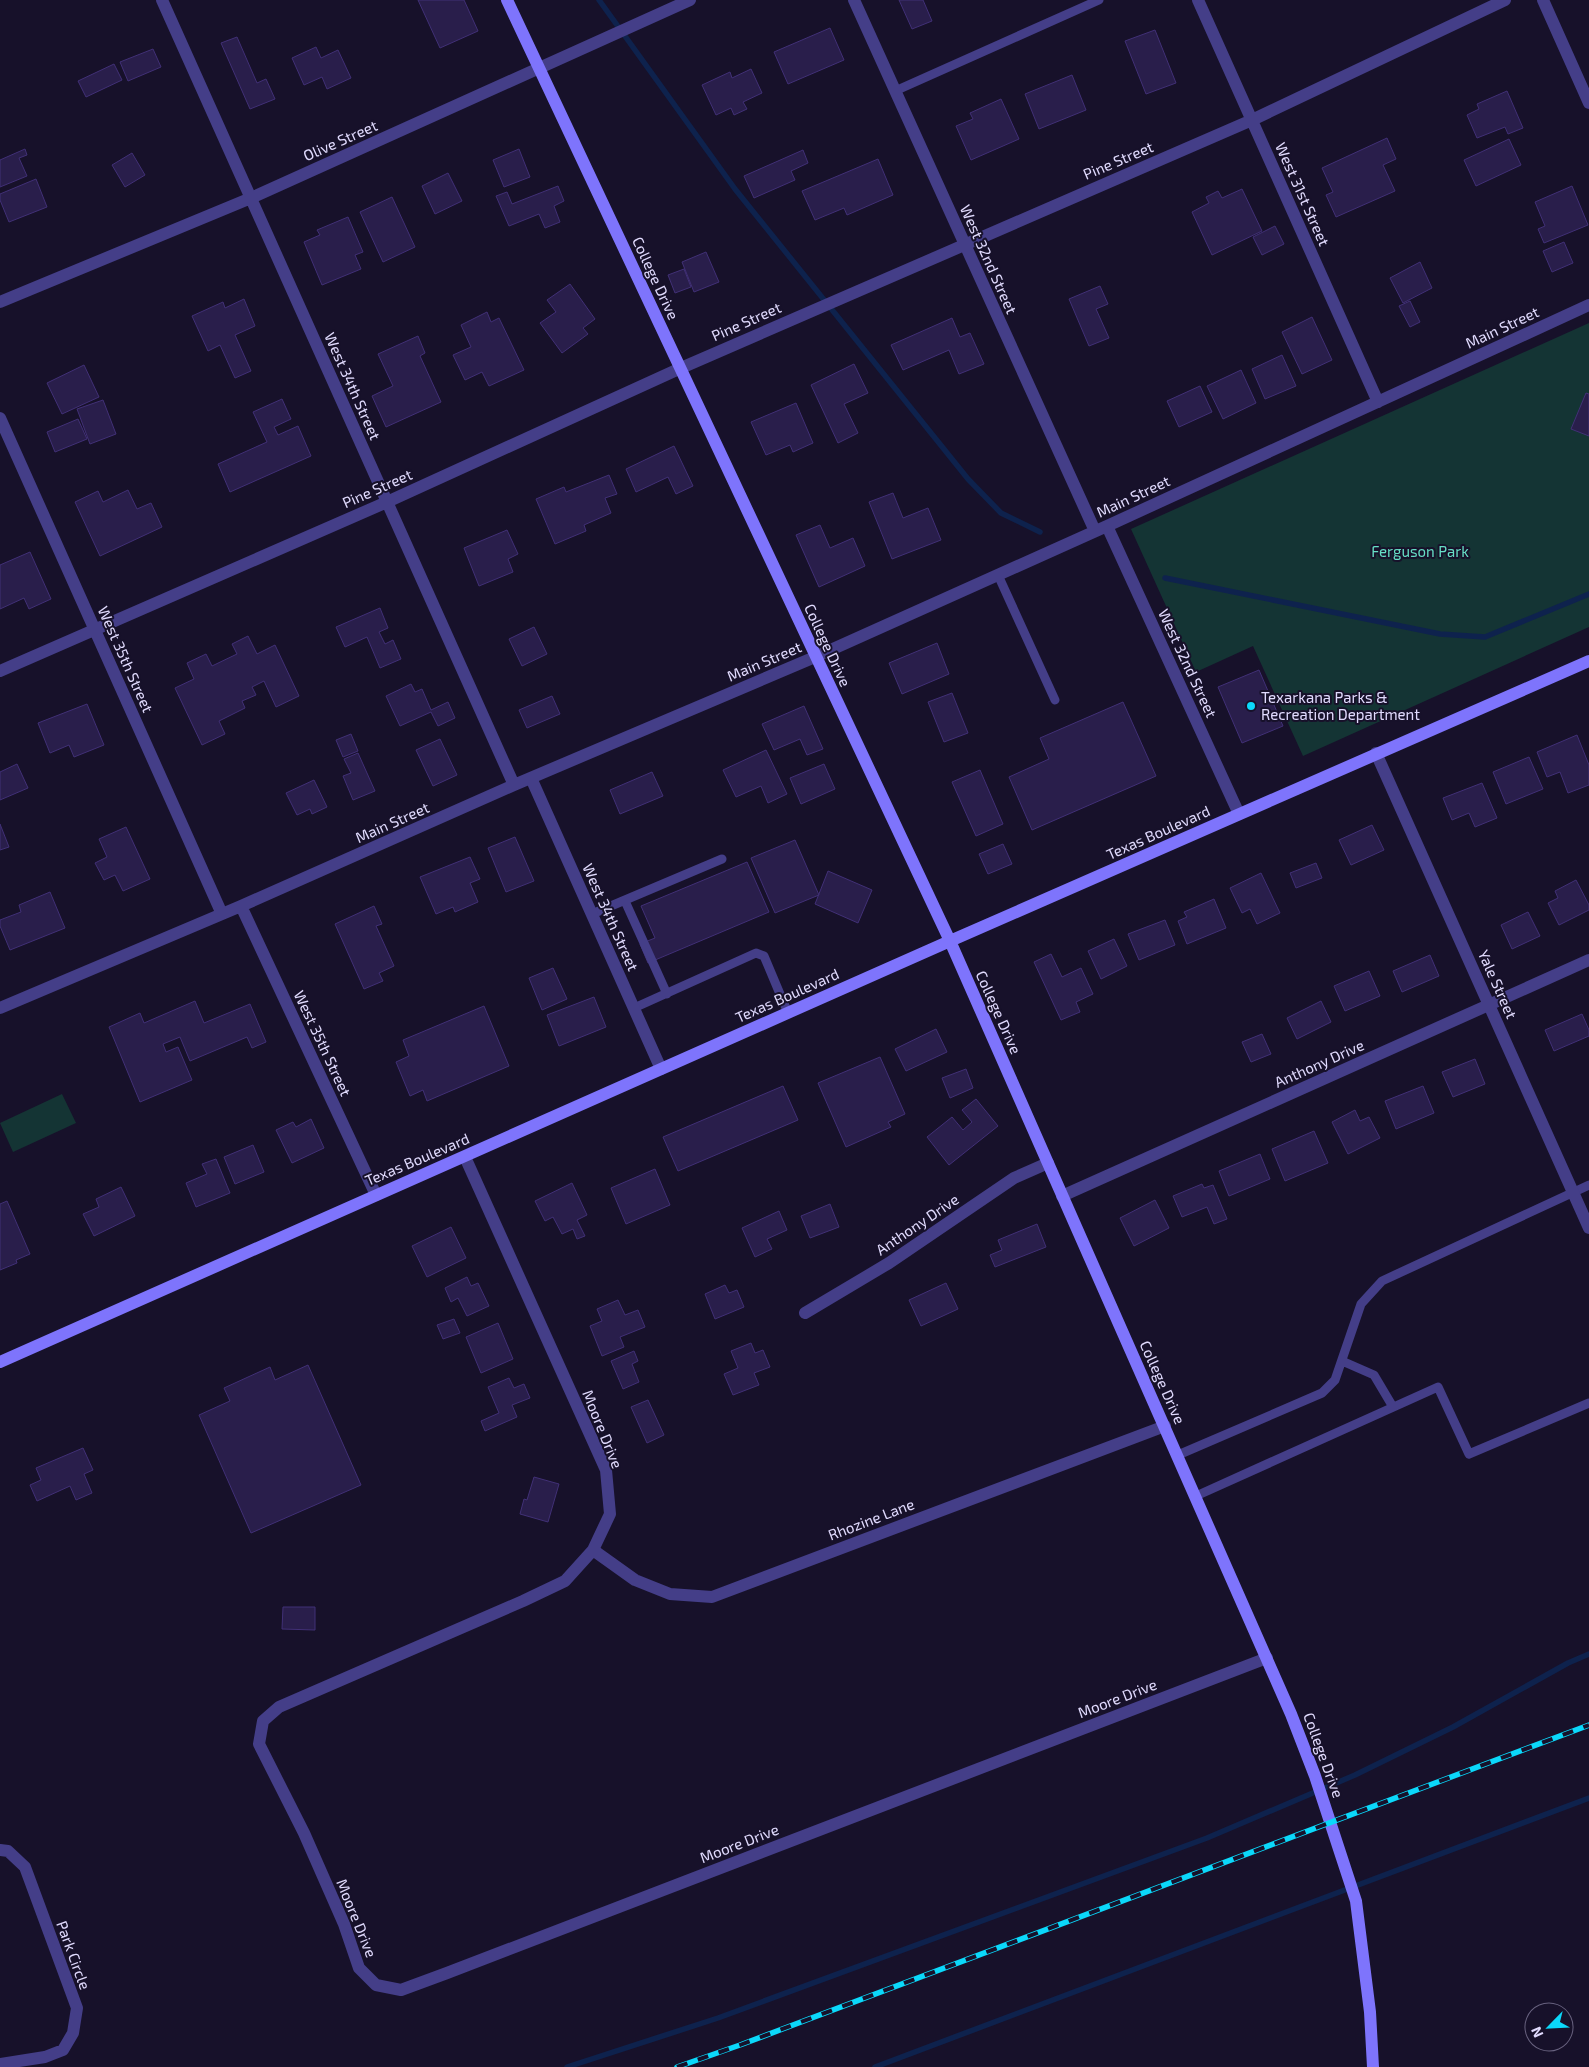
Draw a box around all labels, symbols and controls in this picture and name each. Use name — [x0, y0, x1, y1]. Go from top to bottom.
street label: Olive Street — [300, 116, 380, 164]
street label: Pine Street — [1080, 137, 1156, 183]
street label: West 31st Street — [1272, 139, 1334, 249]
street label: West 32nd Street — [957, 202, 1021, 317]
street label: College Drive — [629, 234, 683, 322]
street label: Pine Street — [708, 298, 784, 344]
street label: Main Street — [1462, 302, 1542, 352]
street label: West 34th Street — [321, 329, 385, 443]
street label: Pine Street — [339, 465, 415, 511]
street label: Main Street — [1093, 471, 1173, 521]
park label: Ferguson Park — [1371, 542, 1469, 560]
street label: College Drive — [801, 601, 855, 689]
street label: West 35th Street — [94, 603, 158, 715]
street label: West 32nd Street — [1155, 606, 1221, 720]
street label: Main Street — [724, 637, 804, 685]
place label: Texarkana Parks & Recreation Department — [1261, 688, 1420, 723]
marker: Texarkana Parks & Recreation Department — [1245, 700, 1257, 712]
street label: Main Street — [352, 798, 432, 846]
street label: Texas Boulevard — [1103, 801, 1213, 863]
street label: West 34th Street — [579, 860, 643, 974]
street label: Yale Street — [1475, 947, 1521, 1021]
street label: Texas Boulevard — [732, 964, 842, 1026]
street label: College Drive — [973, 968, 1025, 1056]
street label: West 35th Street — [291, 987, 355, 1099]
street label: Anthony Drive — [1271, 1035, 1367, 1091]
street label: Texas Boulevard — [362, 1129, 472, 1189]
street label: Anthony Drive — [872, 1190, 962, 1258]
street label: College Drive — [1137, 1338, 1189, 1426]
street label: Moore Drive — [579, 1387, 627, 1471]
street label: Rhozine Lane — [825, 1494, 917, 1544]
street label: Moore Drive — [1075, 1675, 1159, 1721]
street label: College Drive — [1300, 1710, 1348, 1800]
street label: Moore Drive — [697, 1820, 781, 1866]
street label: Moore Drive — [333, 1876, 381, 1960]
street label: Park Circle — [53, 1918, 95, 1992]
north arrow — [1524, 2002, 1574, 2052]
text: N — [1527, 2024, 1546, 2041]

